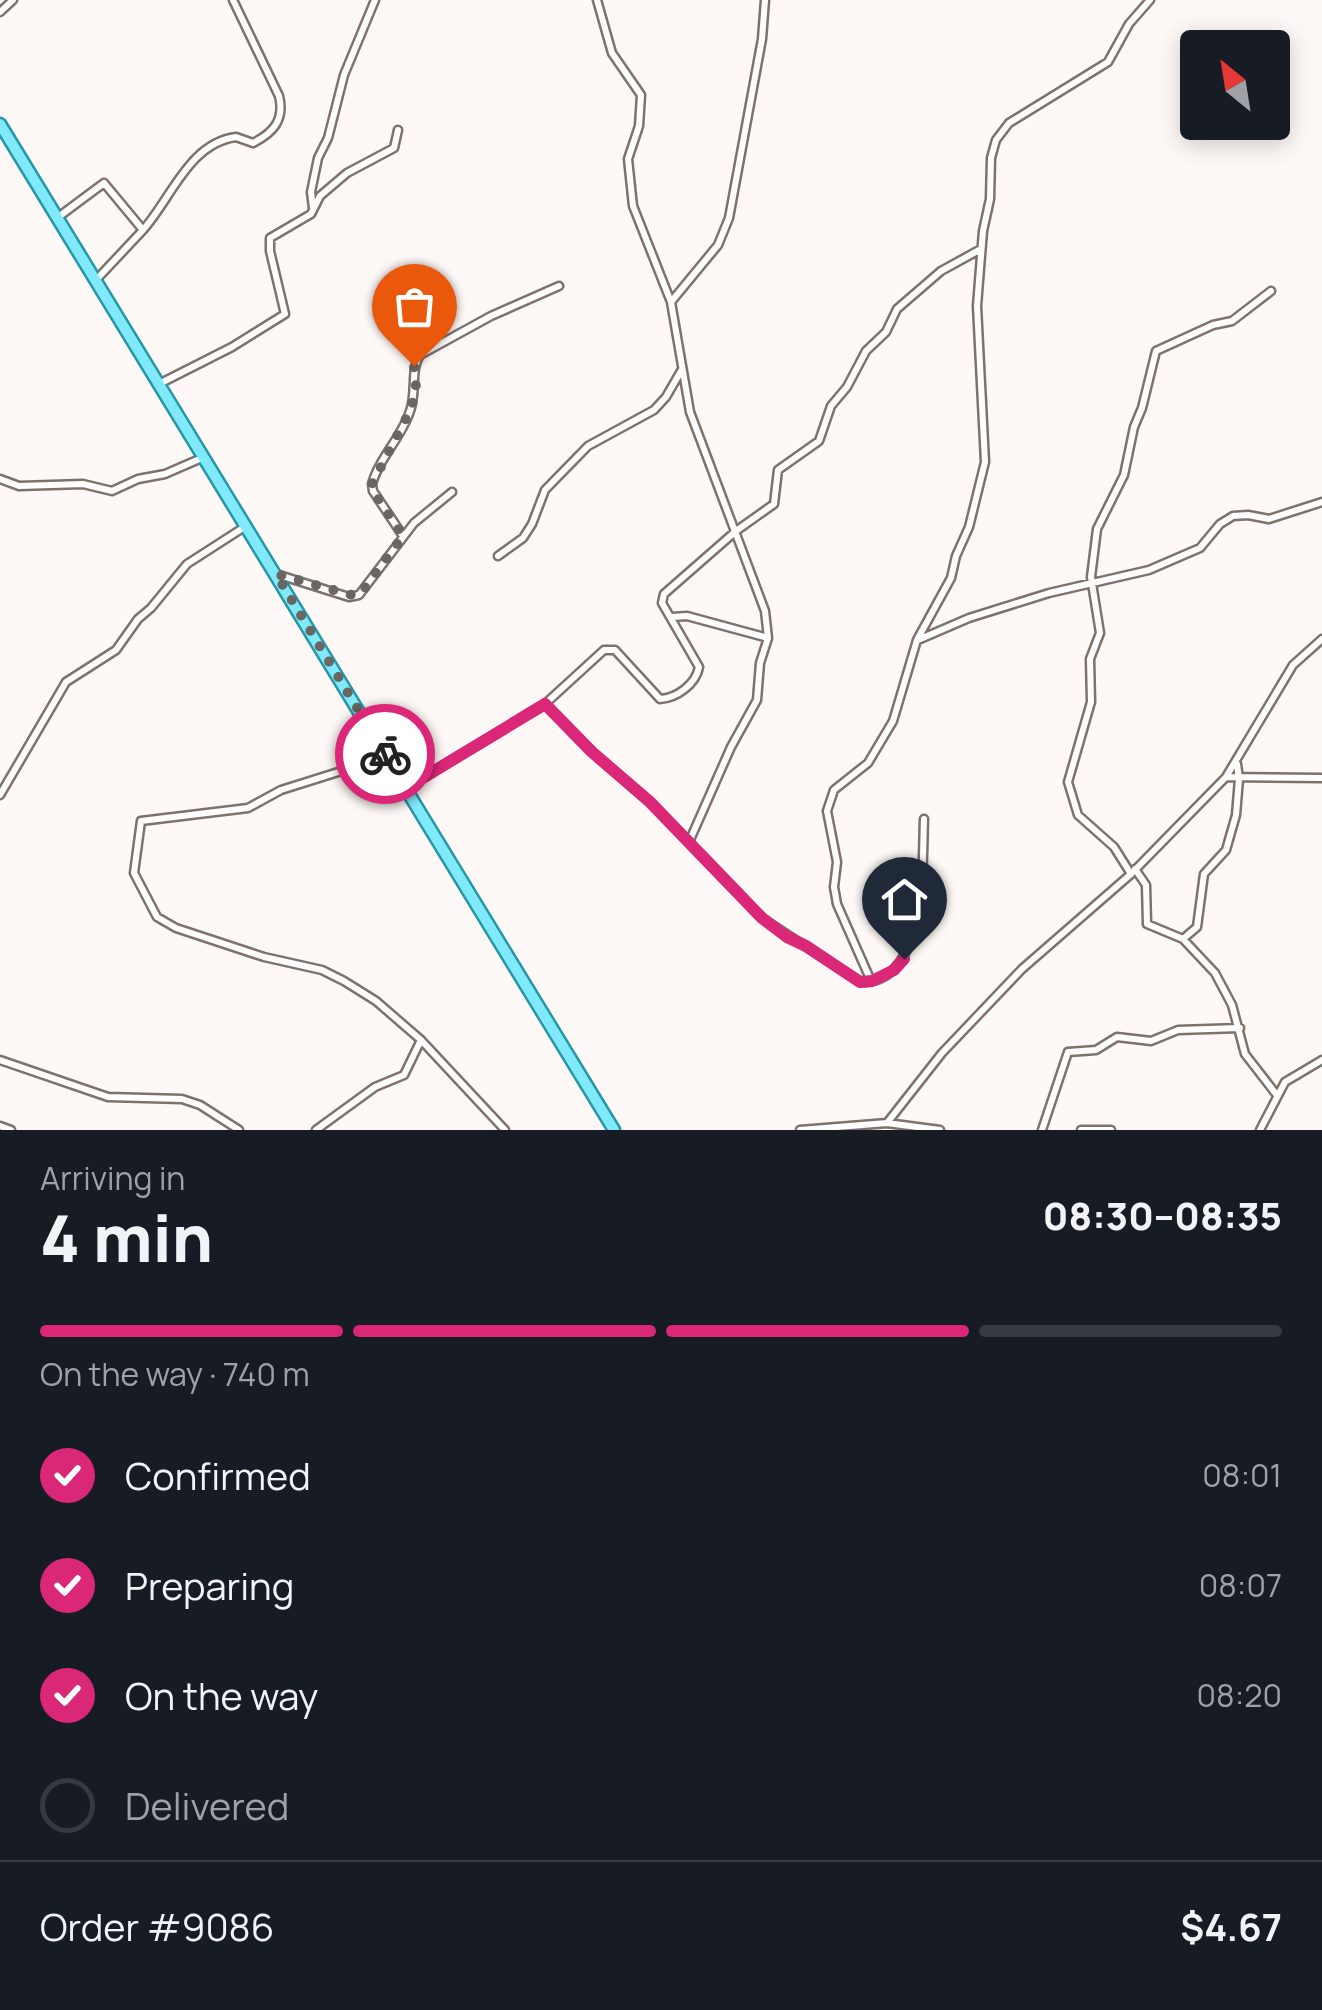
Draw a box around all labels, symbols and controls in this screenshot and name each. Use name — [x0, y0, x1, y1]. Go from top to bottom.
north arrow — [1180, 30, 1290, 140]
map controls — [1180, 30, 1290, 140]
pin — [372, 264, 457, 367]
icon: bag — [387, 279, 442, 334]
courier — [335, 704, 435, 804]
icon: bike — [358, 727, 413, 782]
pin — [862, 857, 947, 960]
icon: home — [877, 872, 932, 927]
text: Arriving in — [40, 1156, 185, 1200]
text: 08:30–08:35 — [1043, 1189, 1282, 1241]
text: 4 min — [40, 1193, 213, 1282]
text: On the way · 740 m — [40, 1352, 310, 1396]
icon: check — [40, 1448, 95, 1503]
text: Confirmed — [125, 1449, 311, 1501]
text: 08:01 — [1202, 1453, 1282, 1497]
icon: check — [40, 1558, 95, 1613]
text: Preparing — [125, 1559, 294, 1611]
text: 08:07 — [1199, 1563, 1282, 1607]
icon: check — [40, 1668, 95, 1723]
text: On the way — [125, 1669, 318, 1721]
text: 08:20 — [1197, 1673, 1282, 1717]
text: Delivered — [125, 1779, 289, 1831]
text: Order #9086 — [40, 1900, 274, 1952]
text: $4.67 — [1180, 1900, 1282, 1952]

